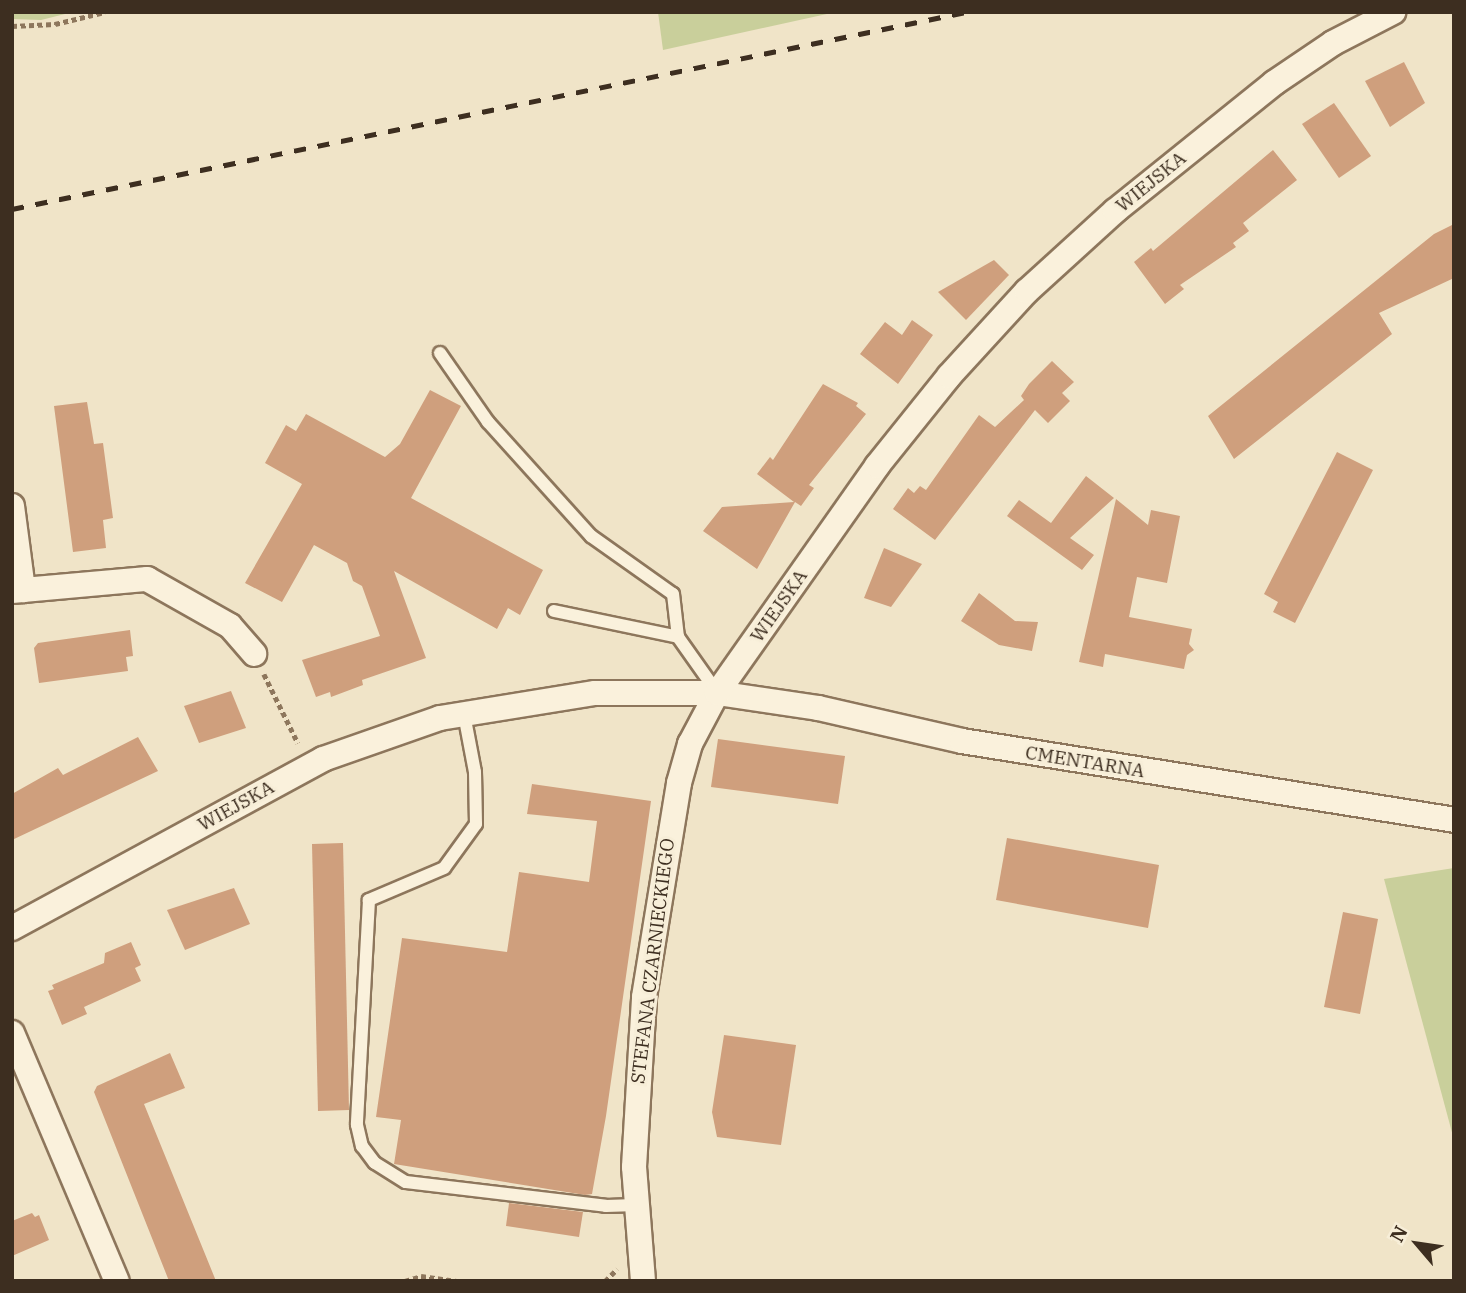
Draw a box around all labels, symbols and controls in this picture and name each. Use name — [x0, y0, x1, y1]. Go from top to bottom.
street label: WIEJSKA — [1111, 147, 1191, 217]
street label: WIEJSKA — [746, 565, 812, 647]
street label: CMENTARNA — [1024, 741, 1146, 783]
street label: WIEJSKA — [194, 776, 278, 836]
street label: STEFANA CZARNIECKIEGO — [627, 837, 679, 1085]
north arrow — [1382, 1209, 1452, 1279]
text: N — [1384, 1221, 1413, 1246]

